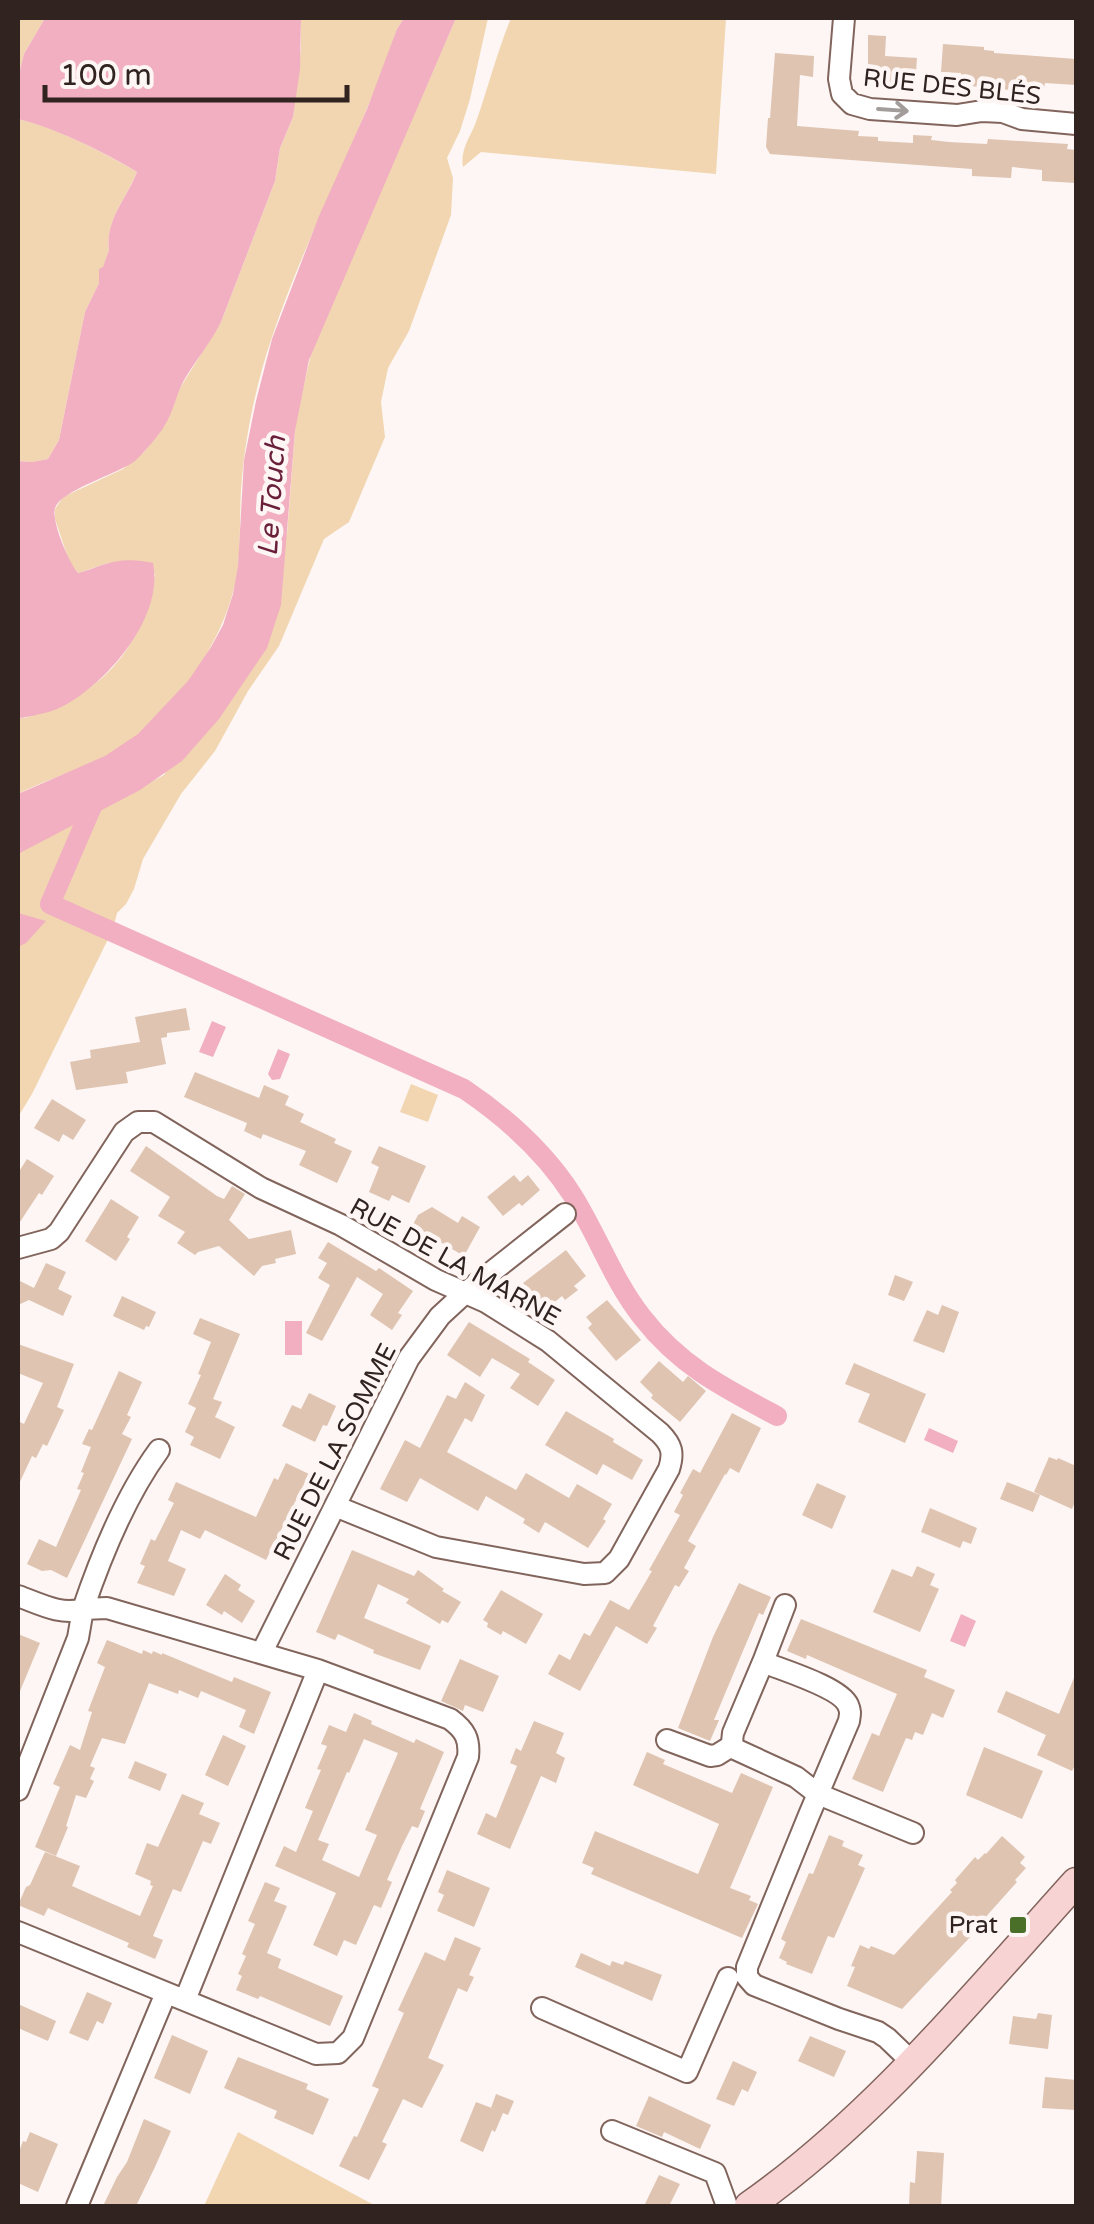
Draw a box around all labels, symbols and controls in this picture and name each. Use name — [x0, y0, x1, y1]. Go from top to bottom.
scale bar — [45, 40, 348, 102]
text: 100 m — [60, 57, 152, 94]
street label: RUE DES BLÉS — [861, 63, 1043, 111]
one-way arrow — [876, 101, 908, 120]
water label: Le Touch — [251, 434, 293, 557]
street label: RUE DE LA MARNE — [344, 1192, 566, 1332]
street label: RUE DE LA SOMME — [267, 1339, 403, 1565]
place label: Prat — [949, 1910, 998, 1940]
marker: Prat — [1007, 1914, 1029, 1936]

